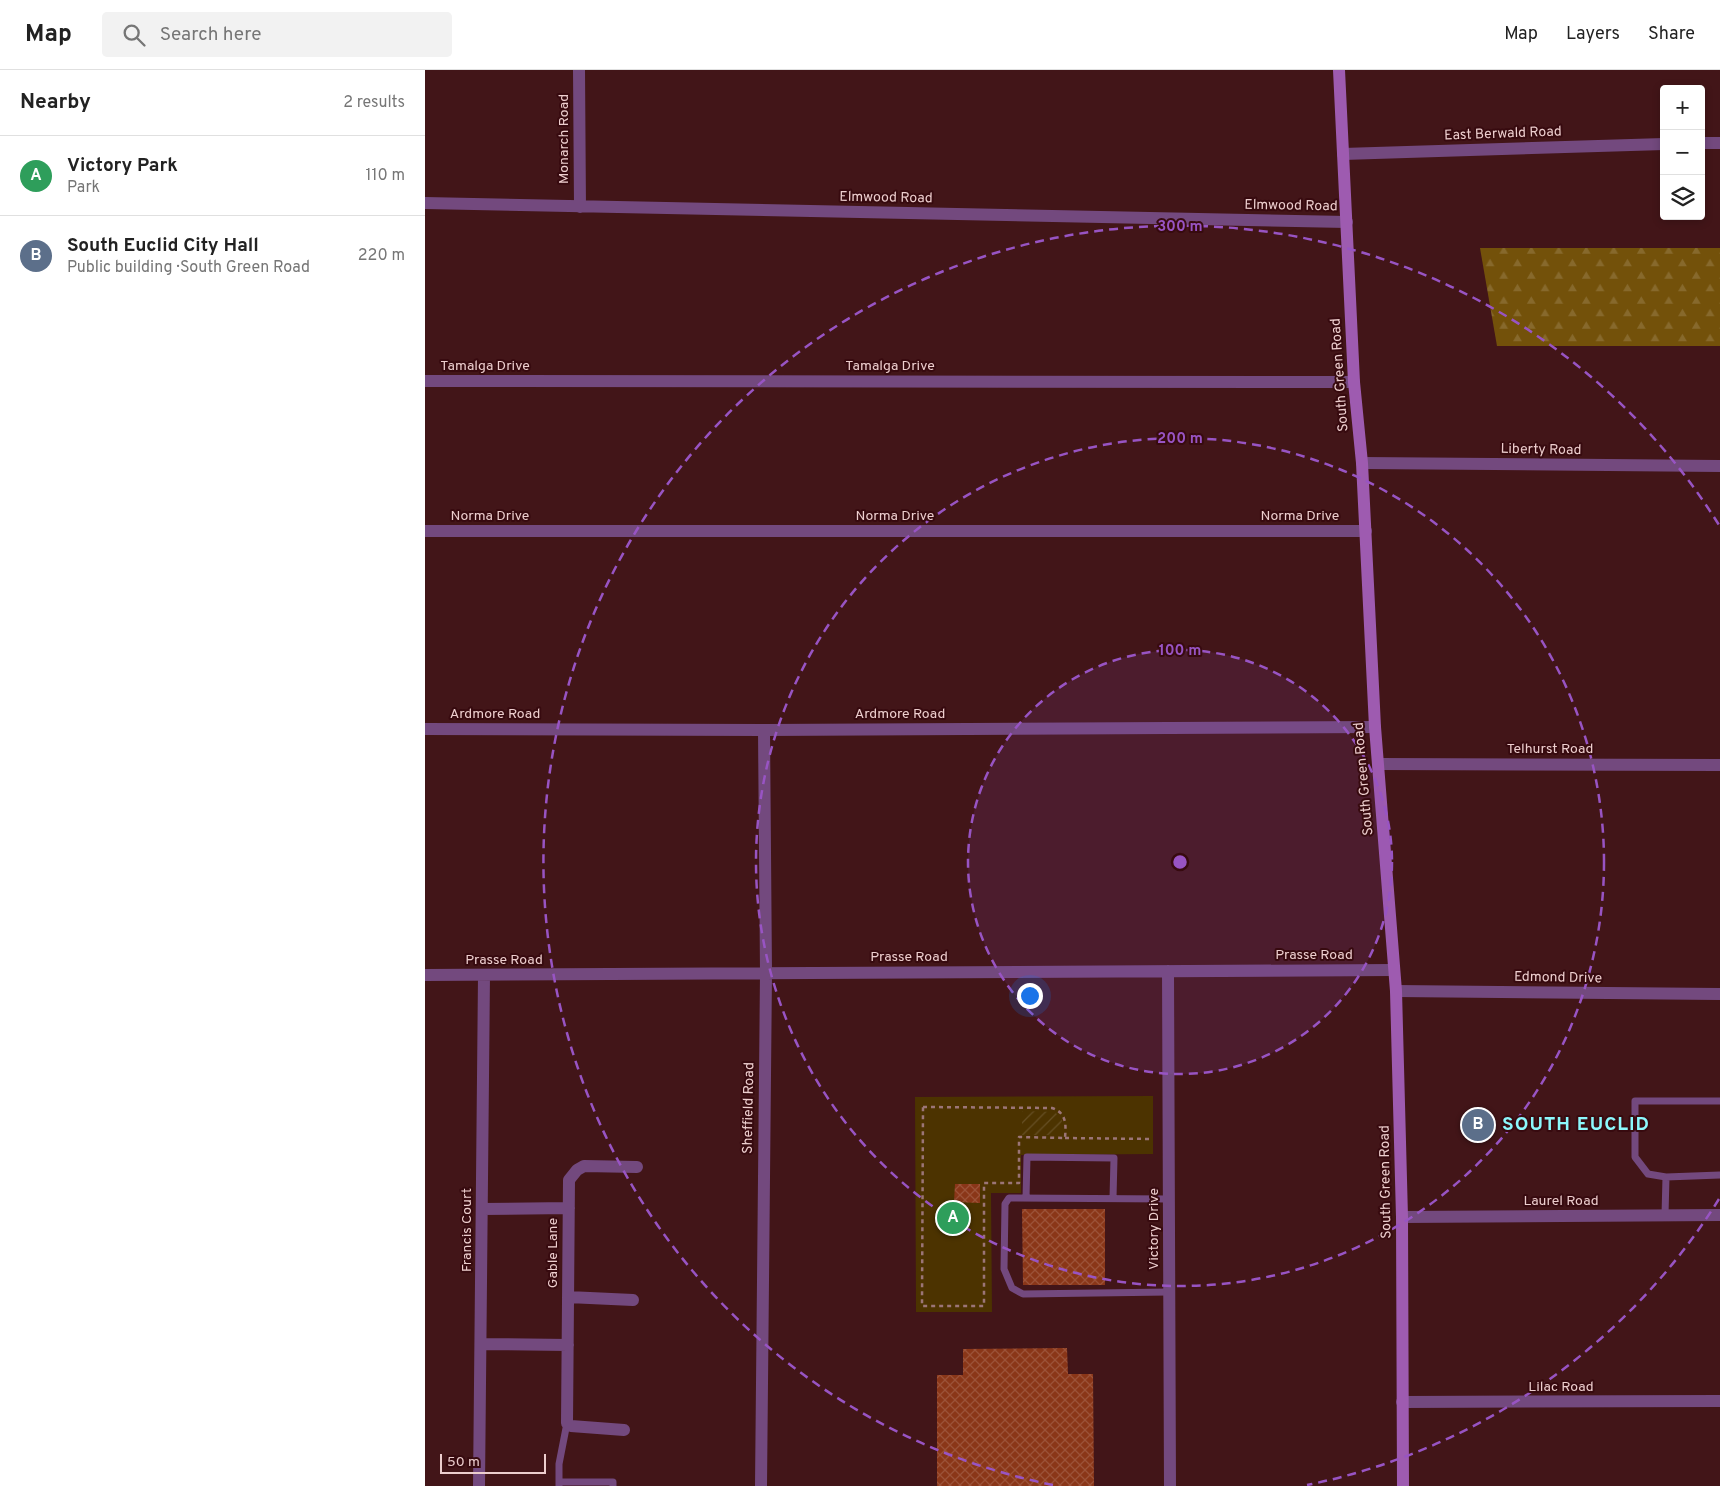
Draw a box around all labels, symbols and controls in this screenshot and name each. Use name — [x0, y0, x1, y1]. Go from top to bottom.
search box — [102, 12, 452, 57]
text: Map — [25, 20, 72, 50]
icon: search — [120, 21, 148, 49]
text: Search here — [160, 23, 261, 47]
text: Map — [1504, 23, 1538, 46]
text: Layers — [1566, 23, 1620, 46]
text: Share — [1648, 23, 1695, 46]
map controls — [1660, 85, 1705, 220]
button: + — [1660, 85, 1705, 130]
text: Nearby — [20, 89, 91, 116]
text: 2 results — [343, 93, 405, 113]
street label: Monarch Road — [556, 94, 573, 184]
street label: East Berwald Road — [1444, 123, 1562, 145]
button: − — [1660, 130, 1705, 175]
text: Victory Park — [67, 154, 178, 178]
text: A — [30, 166, 42, 186]
text: 110 m — [365, 166, 405, 186]
button: layers — [1660, 175, 1705, 220]
text: Park — [67, 178, 100, 198]
street label: Elmwood Road — [839, 189, 933, 207]
street label: Elmwood Road — [1244, 197, 1338, 215]
text: 300 m — [1157, 218, 1203, 237]
text: South Euclid City Hall — [67, 234, 259, 258]
text: B — [30, 246, 42, 266]
text: 220 m — [358, 246, 405, 266]
text: Public building · South Green Road — [67, 258, 310, 278]
street label: South Green Road — [1328, 318, 1352, 432]
street label: Tamalga Drive — [440, 358, 530, 375]
street label: Tamalga Drive — [845, 358, 935, 375]
text: 200 m — [1157, 430, 1203, 449]
street label: Liberty Road — [1500, 441, 1582, 459]
street label: Norma Drive — [451, 508, 529, 525]
street label: Norma Drive — [856, 508, 934, 525]
street label: Norma Drive — [1261, 508, 1339, 525]
text: 100 m — [1159, 642, 1201, 661]
street label: Ardmore Road — [450, 706, 540, 723]
street label: Ardmore Road — [855, 706, 945, 723]
street label: South Green Road — [1351, 722, 1377, 836]
street label: Telhurst Road — [1507, 741, 1593, 758]
centre of rings — [1171, 853, 1189, 871]
street label: Prasse Road — [1275, 947, 1353, 964]
street label: Prasse Road — [870, 949, 948, 966]
street label: Prasse Road — [465, 952, 543, 969]
street label: Edmond Drive — [1514, 969, 1602, 987]
your location — [1017, 983, 1043, 1009]
street label: Sheffield Road — [740, 1062, 758, 1154]
pin: B — [1462, 1106, 1494, 1144]
district label: SOUTH EUCLID — [1502, 1113, 1650, 1137]
street label: South Green Road — [1377, 1125, 1395, 1239]
street label: Francis Court — [459, 1188, 476, 1272]
street label: Victory Drive — [1146, 1188, 1163, 1270]
street label: Laurel Road — [1523, 1193, 1599, 1210]
pin: A — [937, 1199, 969, 1237]
street label: Gable Lane — [545, 1218, 562, 1288]
street label: Lilac Road — [1528, 1379, 1594, 1396]
scale bar — [440, 1451, 546, 1474]
text: 50 m — [447, 1454, 480, 1471]

